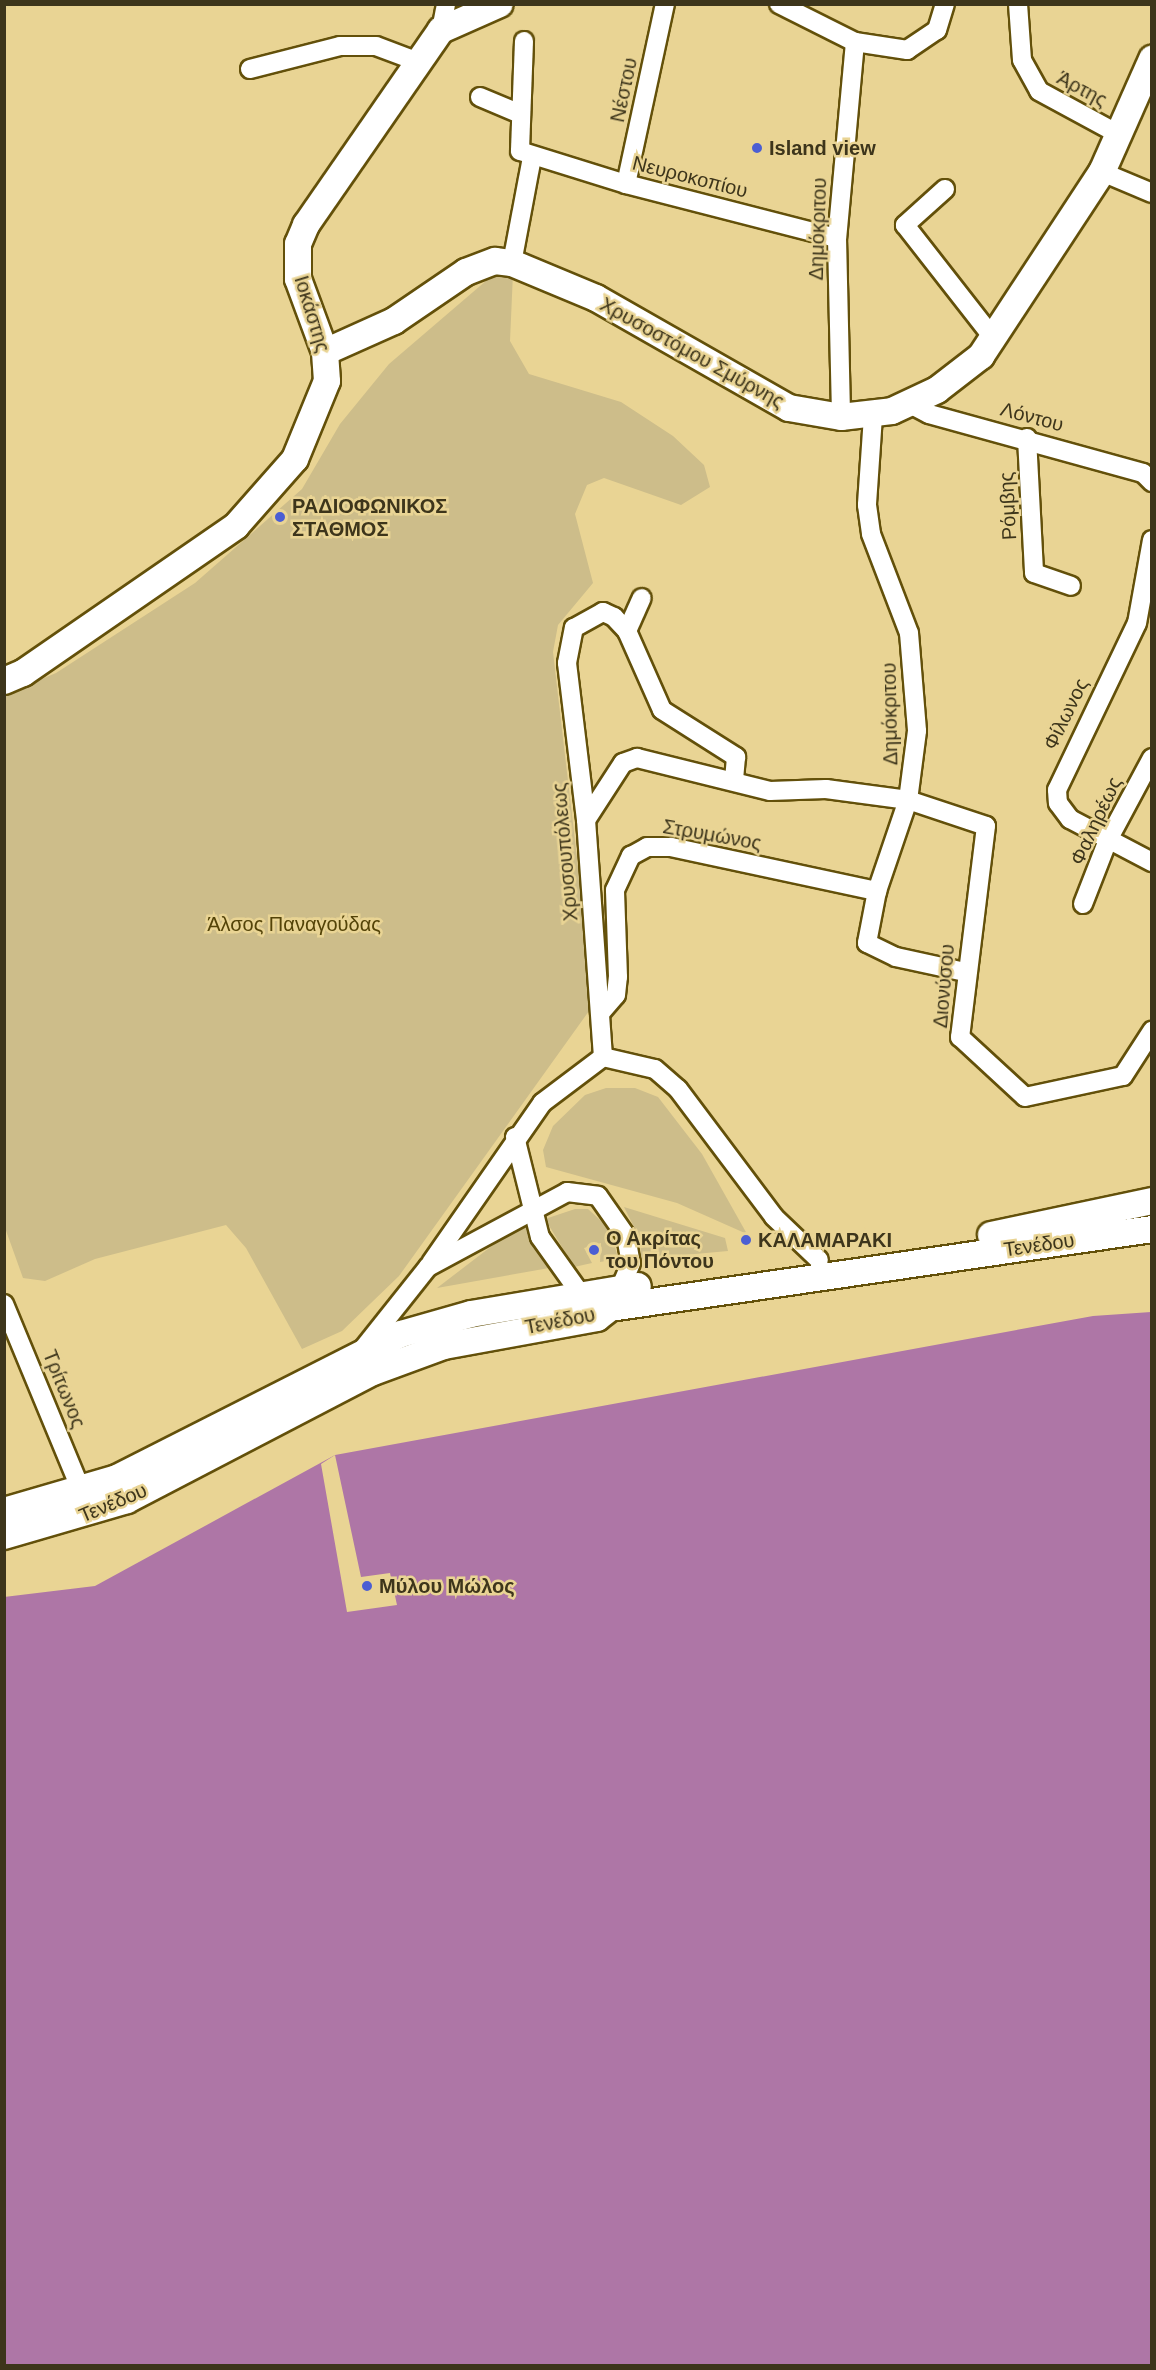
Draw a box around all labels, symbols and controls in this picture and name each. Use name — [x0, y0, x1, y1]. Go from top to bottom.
street label: Νέστου — [605, 56, 643, 124]
street label: Άρτης — [1053, 66, 1111, 112]
place label: Island view — [769, 136, 876, 160]
marker: Island view — [750, 141, 764, 155]
street label: Νευροκοπίου — [630, 151, 750, 203]
street label: Δημόκριτου — [804, 177, 832, 281]
street label: Ιοκάστης — [289, 273, 335, 355]
street label: Χρυσοστόμου Σμύρνης — [596, 292, 788, 414]
street label: Λόντου — [998, 397, 1066, 437]
street label: Ρόμβης — [994, 471, 1022, 541]
place label: ΡΑΔΙΟΦΩΝΙΚΟΣ ΣΤΑΘΜΟΣ — [292, 494, 447, 541]
marker: ΡΑΔΙΟΦΩΝΙΚΟΣ ΣΤΑΘΜΟΣ — [273, 510, 287, 524]
street label: Δημόκριτου — [877, 662, 903, 766]
street label: Φίλωνος — [1038, 674, 1094, 754]
street label: Φαληρέως — [1065, 773, 1127, 869]
street label: Χρυσουπόλεως — [547, 782, 583, 922]
street label: Στρυμώνος — [661, 815, 763, 855]
park label: Άλσος Παναγούδας — [207, 912, 381, 936]
street label: Διονύσου — [928, 943, 960, 1029]
place label: Ο Ακρίτας του Πόντου — [606, 1226, 714, 1273]
place label: ΚΑΛΑΜΑΡΑΚΙ — [758, 1228, 892, 1252]
street label: Τενέδου — [1002, 1228, 1076, 1262]
marker: ΚΑΛΑΜΑΡΑΚΙ — [739, 1233, 753, 1247]
marker: Ο Ακρίτας του Πόντου — [587, 1243, 601, 1257]
street label: Τενέδου — [523, 1302, 597, 1340]
street label: Τρίτωνος — [38, 1346, 90, 1432]
street label: Τενέδου — [76, 1478, 150, 1528]
place label: Μύλου Μώλος — [379, 1574, 515, 1598]
marker: Μύλου Μώλος — [360, 1579, 374, 1593]

